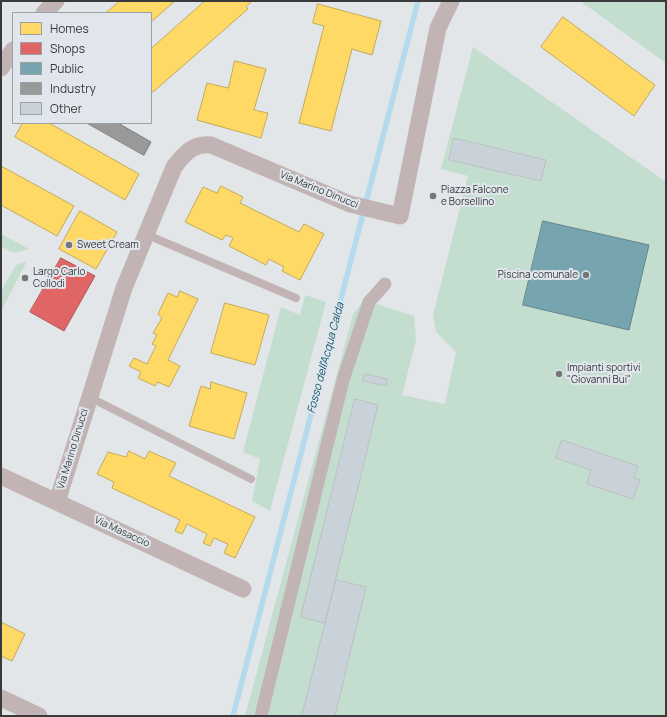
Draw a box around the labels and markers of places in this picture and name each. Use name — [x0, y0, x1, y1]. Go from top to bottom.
place label: Piazza Falcone e Borsellino — [441, 184, 509, 208]
marker: Piazza Falcone e Borsellino — [428, 191, 438, 201]
place label: Sweet Cream — [77, 239, 139, 251]
marker: Sweet Cream — [64, 240, 74, 250]
place label: Largo Carlo Collodi — [33, 266, 85, 290]
place label: Piscina comunale — [498, 269, 578, 281]
marker: Piscina comunale — [581, 270, 591, 280]
marker: Largo Carlo Collodi — [20, 273, 30, 283]
place label: Impianti sportivi "Giovanni Bui" — [567, 362, 640, 386]
marker: Impianti sportivi "Giovanni Bui" — [554, 369, 564, 379]

